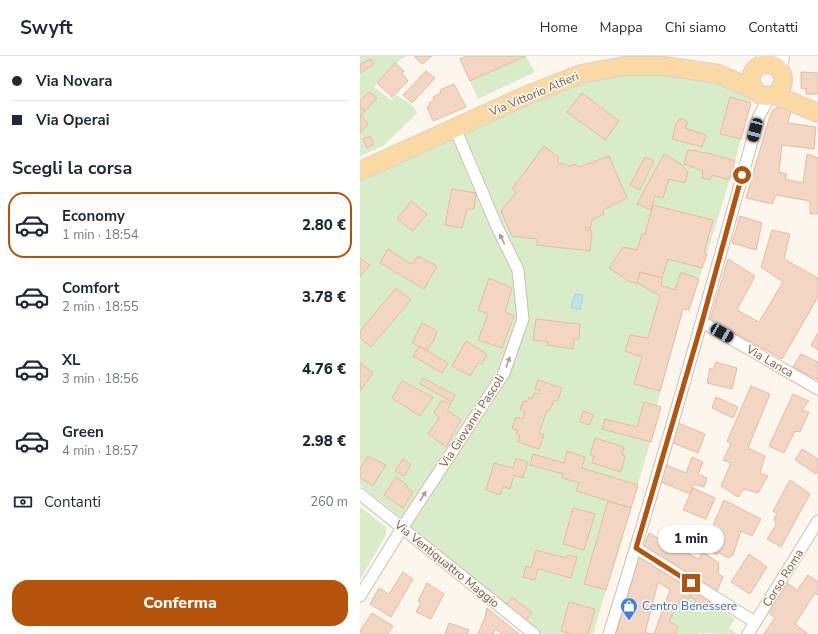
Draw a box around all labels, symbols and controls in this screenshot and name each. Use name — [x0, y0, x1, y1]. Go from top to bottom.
text: Swyft — [20, 15, 73, 41]
text: Home — [540, 18, 578, 37]
text: Mappa — [600, 18, 643, 37]
text: Chi siamo — [665, 18, 726, 37]
text: Contatti — [748, 18, 798, 37]
street label: Via Vittorio Alfieri — [486, 68, 581, 120]
text: Via Novara — [36, 71, 112, 91]
text: Via Operai — [36, 110, 110, 130]
car — [746, 117, 764, 143]
text: Scegli la corsa — [12, 156, 132, 180]
route start — [733, 166, 751, 184]
text: Economy — [62, 206, 125, 226]
icon: car — [14, 207, 50, 243]
text: 2.80 € — [302, 215, 346, 235]
text: 1 min · 18:54 — [62, 226, 138, 244]
one-way arrow — [499, 233, 505, 245]
text: Comfort — [62, 278, 119, 298]
icon: car — [14, 279, 50, 315]
text: 3.78 € — [302, 287, 346, 307]
text: 2 min · 18:55 — [62, 298, 138, 316]
car — [709, 322, 735, 344]
street label: Via Lanca — [743, 341, 797, 381]
text: XL — [62, 350, 81, 370]
icon: car — [14, 351, 50, 387]
one-way arrow — [505, 356, 511, 368]
text: 4.76 € — [302, 359, 346, 379]
text: 3 min · 18:56 — [62, 370, 138, 388]
street label: Via Giovanni Pascoli — [435, 371, 508, 472]
text: Green — [62, 422, 104, 442]
icon: car — [14, 423, 50, 459]
text: 2.98 € — [302, 431, 346, 451]
text: 4 min · 18:57 — [62, 442, 138, 460]
one-way arrow — [420, 490, 427, 501]
icon: cash — [12, 491, 34, 513]
text: Contanti — [44, 492, 101, 512]
text: 260 m — [310, 493, 348, 511]
street label: Via Ventiquattro Maggio — [390, 516, 503, 612]
callout: 1 min — [658, 525, 724, 553]
text: 1 min — [674, 530, 708, 548]
street label: Corso Roma — [759, 546, 807, 610]
route end — [682, 574, 700, 592]
button: Conferma — [12, 580, 348, 626]
shop icon: Centro Benessere — [619, 596, 639, 621]
place label: Centro Benessere — [642, 598, 737, 614]

